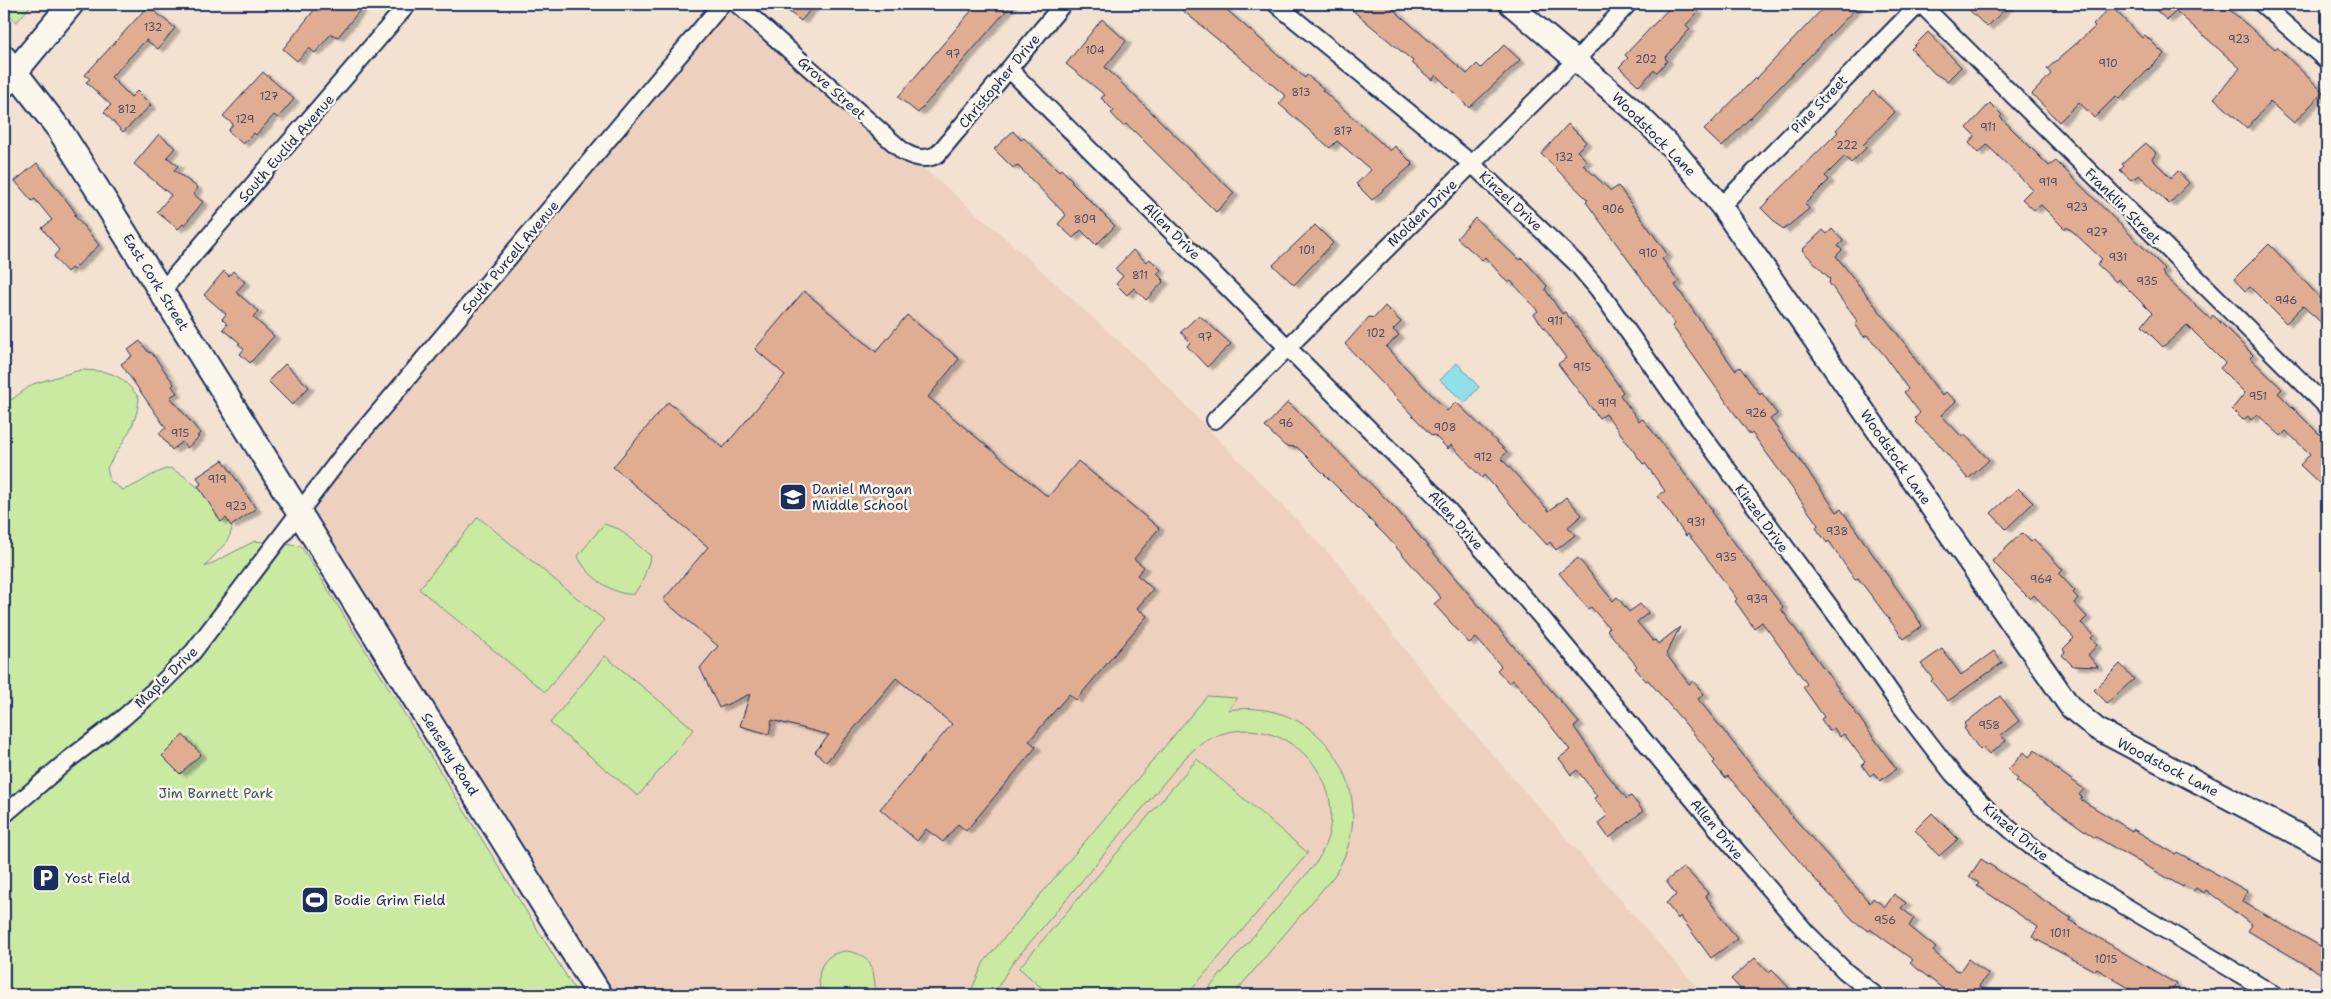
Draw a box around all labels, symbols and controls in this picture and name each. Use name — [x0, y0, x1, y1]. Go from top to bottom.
house number: 132 — [144, 20, 162, 35]
street label: Christopher Drive — [954, 30, 1044, 132]
house number: 923 — [2228, 32, 2250, 47]
house number: 104 — [1085, 43, 1105, 58]
house number: 97 — [946, 47, 961, 62]
house number: 202 — [1635, 52, 1657, 67]
street label: Grove Street — [794, 53, 870, 123]
house number: 910 — [2098, 56, 2118, 71]
street label: Pine Street — [1787, 71, 1851, 137]
house number: 813 — [1291, 85, 1311, 100]
street label: Woodstock Lane — [1608, 88, 1700, 180]
house number: 127 — [260, 89, 279, 104]
street label: South Euclid Avenue — [234, 90, 338, 206]
house number: 812 — [118, 102, 137, 117]
house number: 129 — [236, 112, 254, 127]
house number: 911 — [1980, 120, 1996, 135]
house number: 817 — [1334, 124, 1353, 139]
house number: 222 — [1836, 138, 1858, 153]
house number: 132 — [1555, 150, 1573, 165]
street label: Franklin Street — [2081, 164, 2165, 248]
street label: Kinzel Drive — [1476, 167, 1547, 235]
street label: Molden Drive — [1383, 175, 1461, 251]
house number: 919 — [2038, 175, 2058, 190]
street label: South Purcell Avenue — [457, 197, 563, 317]
street label: Allen Drive — [1140, 199, 1205, 264]
house number: 923 — [2066, 200, 2088, 215]
house number: 906 — [1602, 202, 1624, 217]
house number: 809 — [1074, 212, 1096, 227]
house number: 927 — [2086, 225, 2108, 240]
street label: East Cork Street — [119, 230, 193, 334]
house number: 101 — [1299, 243, 1315, 258]
house number: 910 — [1638, 246, 1658, 261]
house number: 931 — [2109, 250, 2127, 265]
house number: 811 — [1132, 268, 1148, 283]
house number: 935 — [2136, 274, 2158, 289]
house number: 946 — [2275, 293, 2297, 308]
house number: 911 — [1547, 314, 1563, 329]
house number: 102 — [1366, 326, 1386, 341]
house number: 97 — [1198, 330, 1213, 345]
house number: 915 — [1573, 360, 1591, 375]
house number: 951 — [2249, 389, 2267, 404]
house number: 919 — [1597, 396, 1617, 411]
house number: 926 — [1745, 406, 1767, 421]
street label: Woodstock Lane — [1857, 406, 1935, 508]
house number: 96 — [1278, 416, 1294, 431]
house number: 908 — [1434, 420, 1456, 435]
house number: 915 — [171, 426, 189, 441]
house number: 912 — [1473, 450, 1493, 465]
house number: 919 — [207, 472, 227, 487]
place label: Daniel Morgan Middle School — [812, 480, 913, 514]
street label: Kinzel Drive — [1731, 480, 1793, 556]
school or university icon: Daniel Morgan Middle School — [778, 482, 808, 512]
street label: Allen Drive — [1425, 487, 1487, 554]
house number: 923 — [225, 499, 247, 514]
house number: 931 — [1687, 515, 1705, 530]
house number: 938 — [1826, 524, 1848, 539]
house number: 935 — [1715, 550, 1737, 565]
house number: 964 — [2030, 572, 2053, 587]
house number: 939 — [1746, 592, 1768, 607]
street label: Maple Drive — [131, 642, 201, 712]
street label: Senseny Road — [417, 709, 483, 799]
house number: 958 — [1978, 718, 2000, 733]
street label: Woodstock Lane — [2114, 734, 2222, 800]
park label: Jim Barnett Park — [159, 784, 273, 802]
street label: Allen Drive — [1686, 795, 1748, 863]
street label: Kinzel Drive — [1980, 799, 2053, 865]
parking icon: Yost Field — [31, 863, 61, 893]
place label: Yost Field — [65, 869, 130, 887]
sports icon: Bodie Grim Field — [300, 885, 330, 915]
place label: Bodie Grim Field — [334, 891, 445, 909]
house number: 956 — [1874, 913, 1896, 928]
house number: 1011 — [2050, 926, 2070, 941]
house number: 1015 — [2095, 952, 2118, 967]

